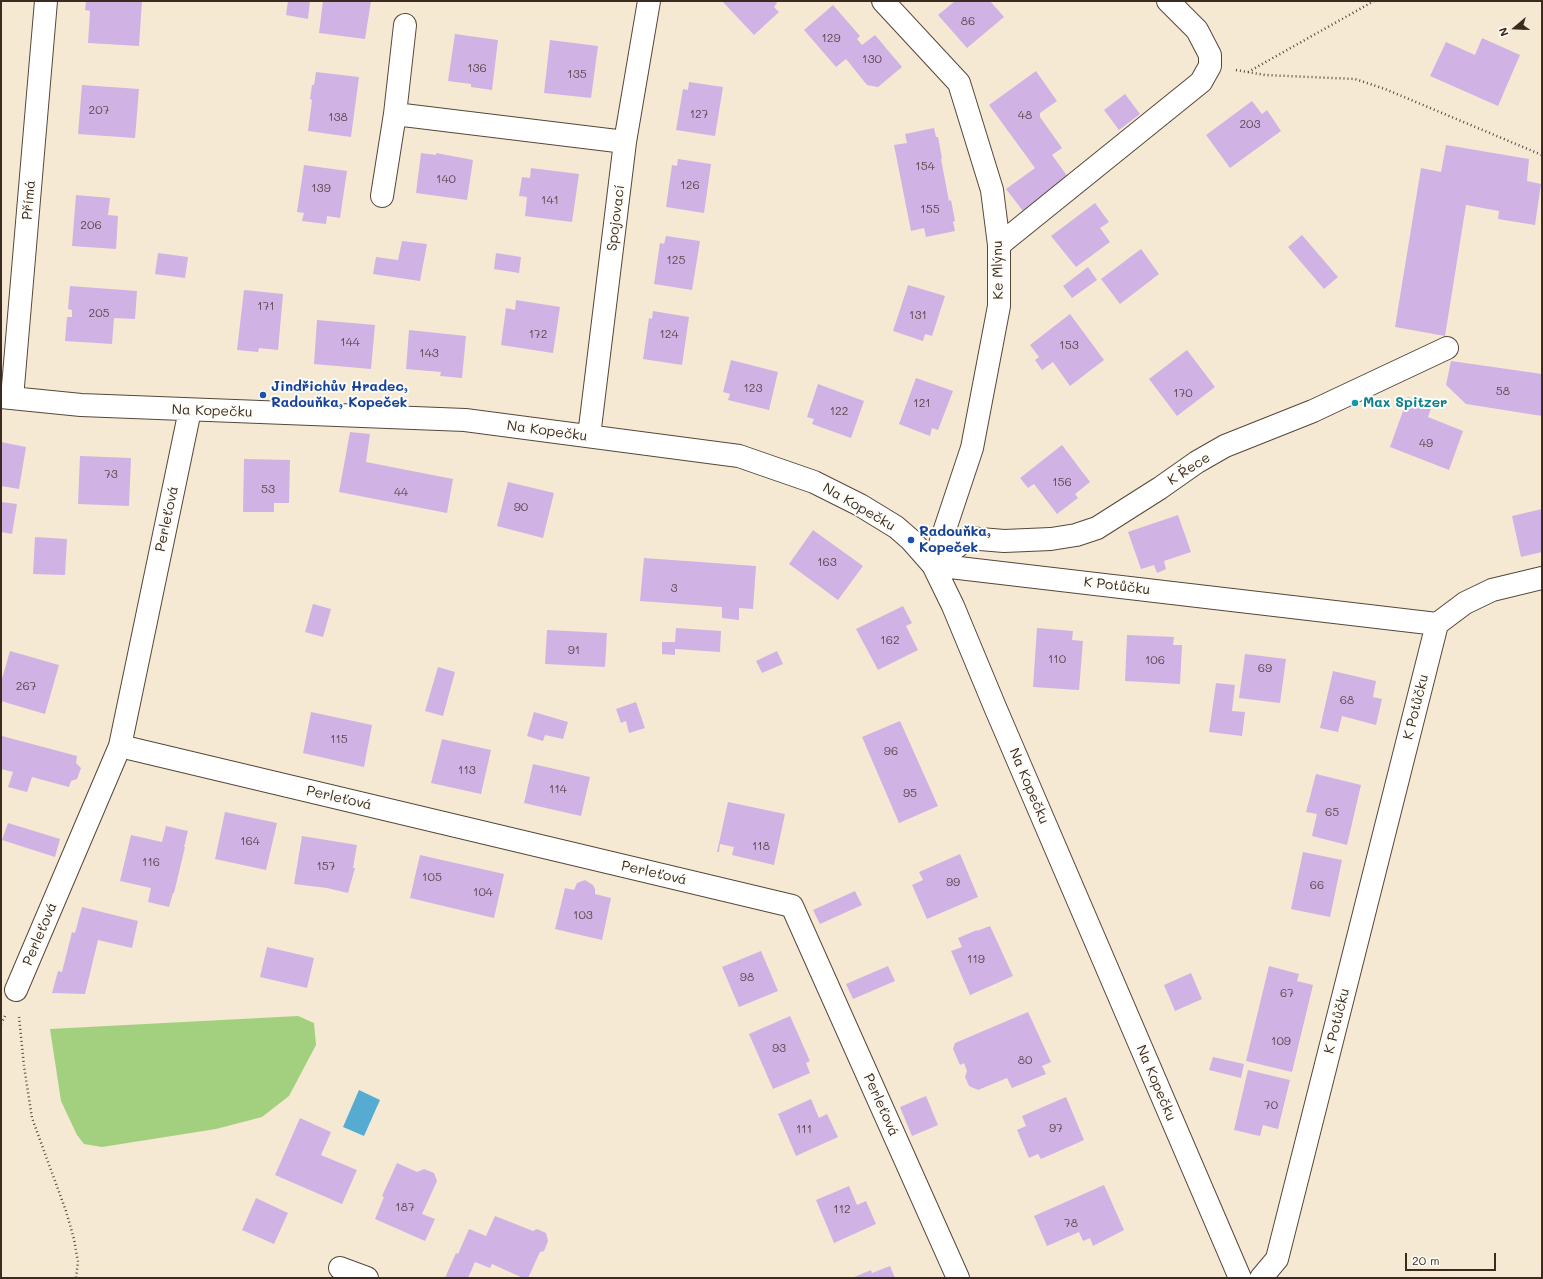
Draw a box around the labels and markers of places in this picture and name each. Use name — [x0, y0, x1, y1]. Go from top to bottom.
place label: Jindřichův Hradec, Radouňka, Kopeček — [271, 379, 408, 412]
marker: Jindřichův Hradec, Radouňka, Kopeček — [258, 390, 268, 400]
place label: Max Spitzer — [1363, 395, 1447, 411]
marker: Max Spitzer — [1350, 398, 1360, 408]
place label: Radouňka, Kopeček — [919, 524, 991, 556]
marker: Radouňka, Kopeček — [906, 535, 916, 545]

